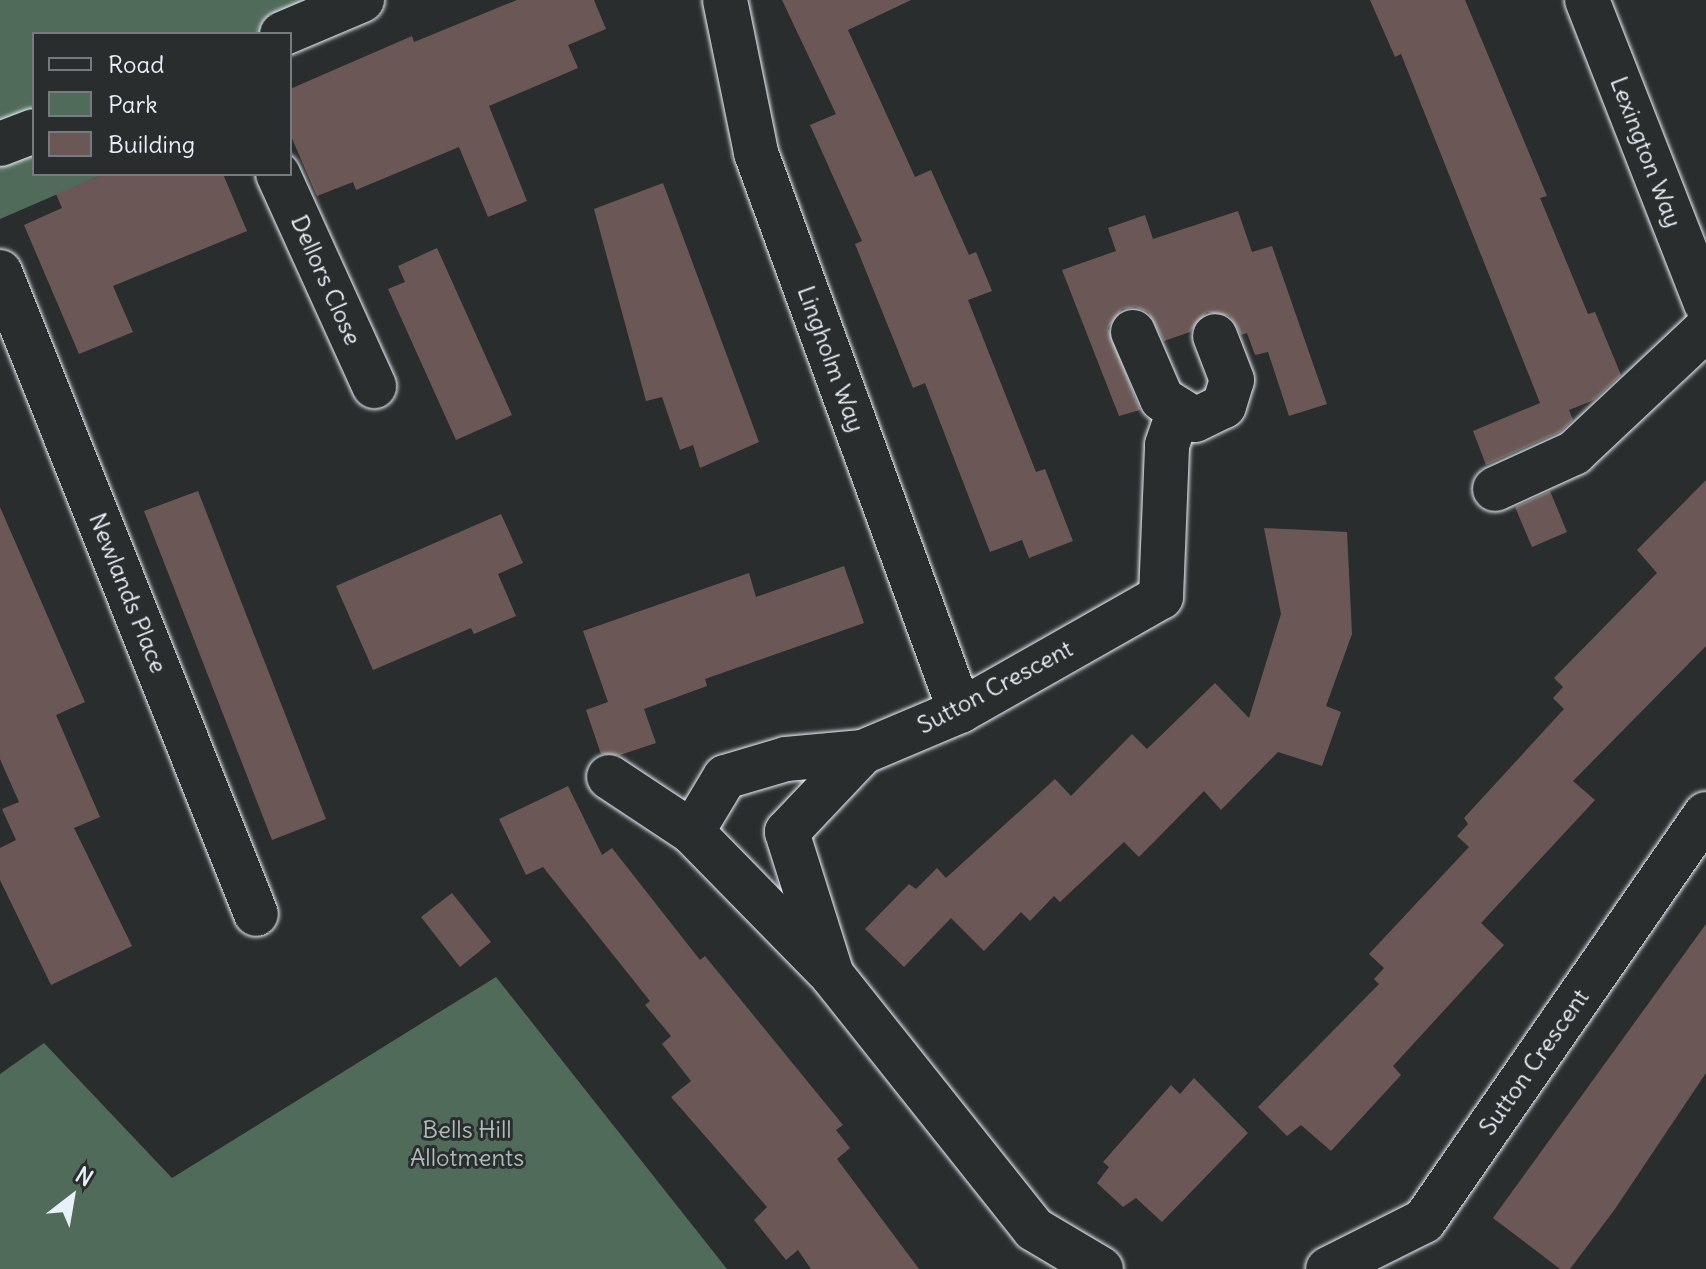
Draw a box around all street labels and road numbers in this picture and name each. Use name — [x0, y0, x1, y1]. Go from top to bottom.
street label: Lexington Way — [1604, 73, 1688, 231]
street label: Dellors Close — [285, 211, 367, 349]
street label: Lingholm Way — [791, 282, 871, 436]
street label: Newlands Place — [83, 509, 173, 677]
street label: Sutton Crescent — [912, 634, 1078, 740]
street label: Sutton Crescent — [1473, 983, 1595, 1141]

